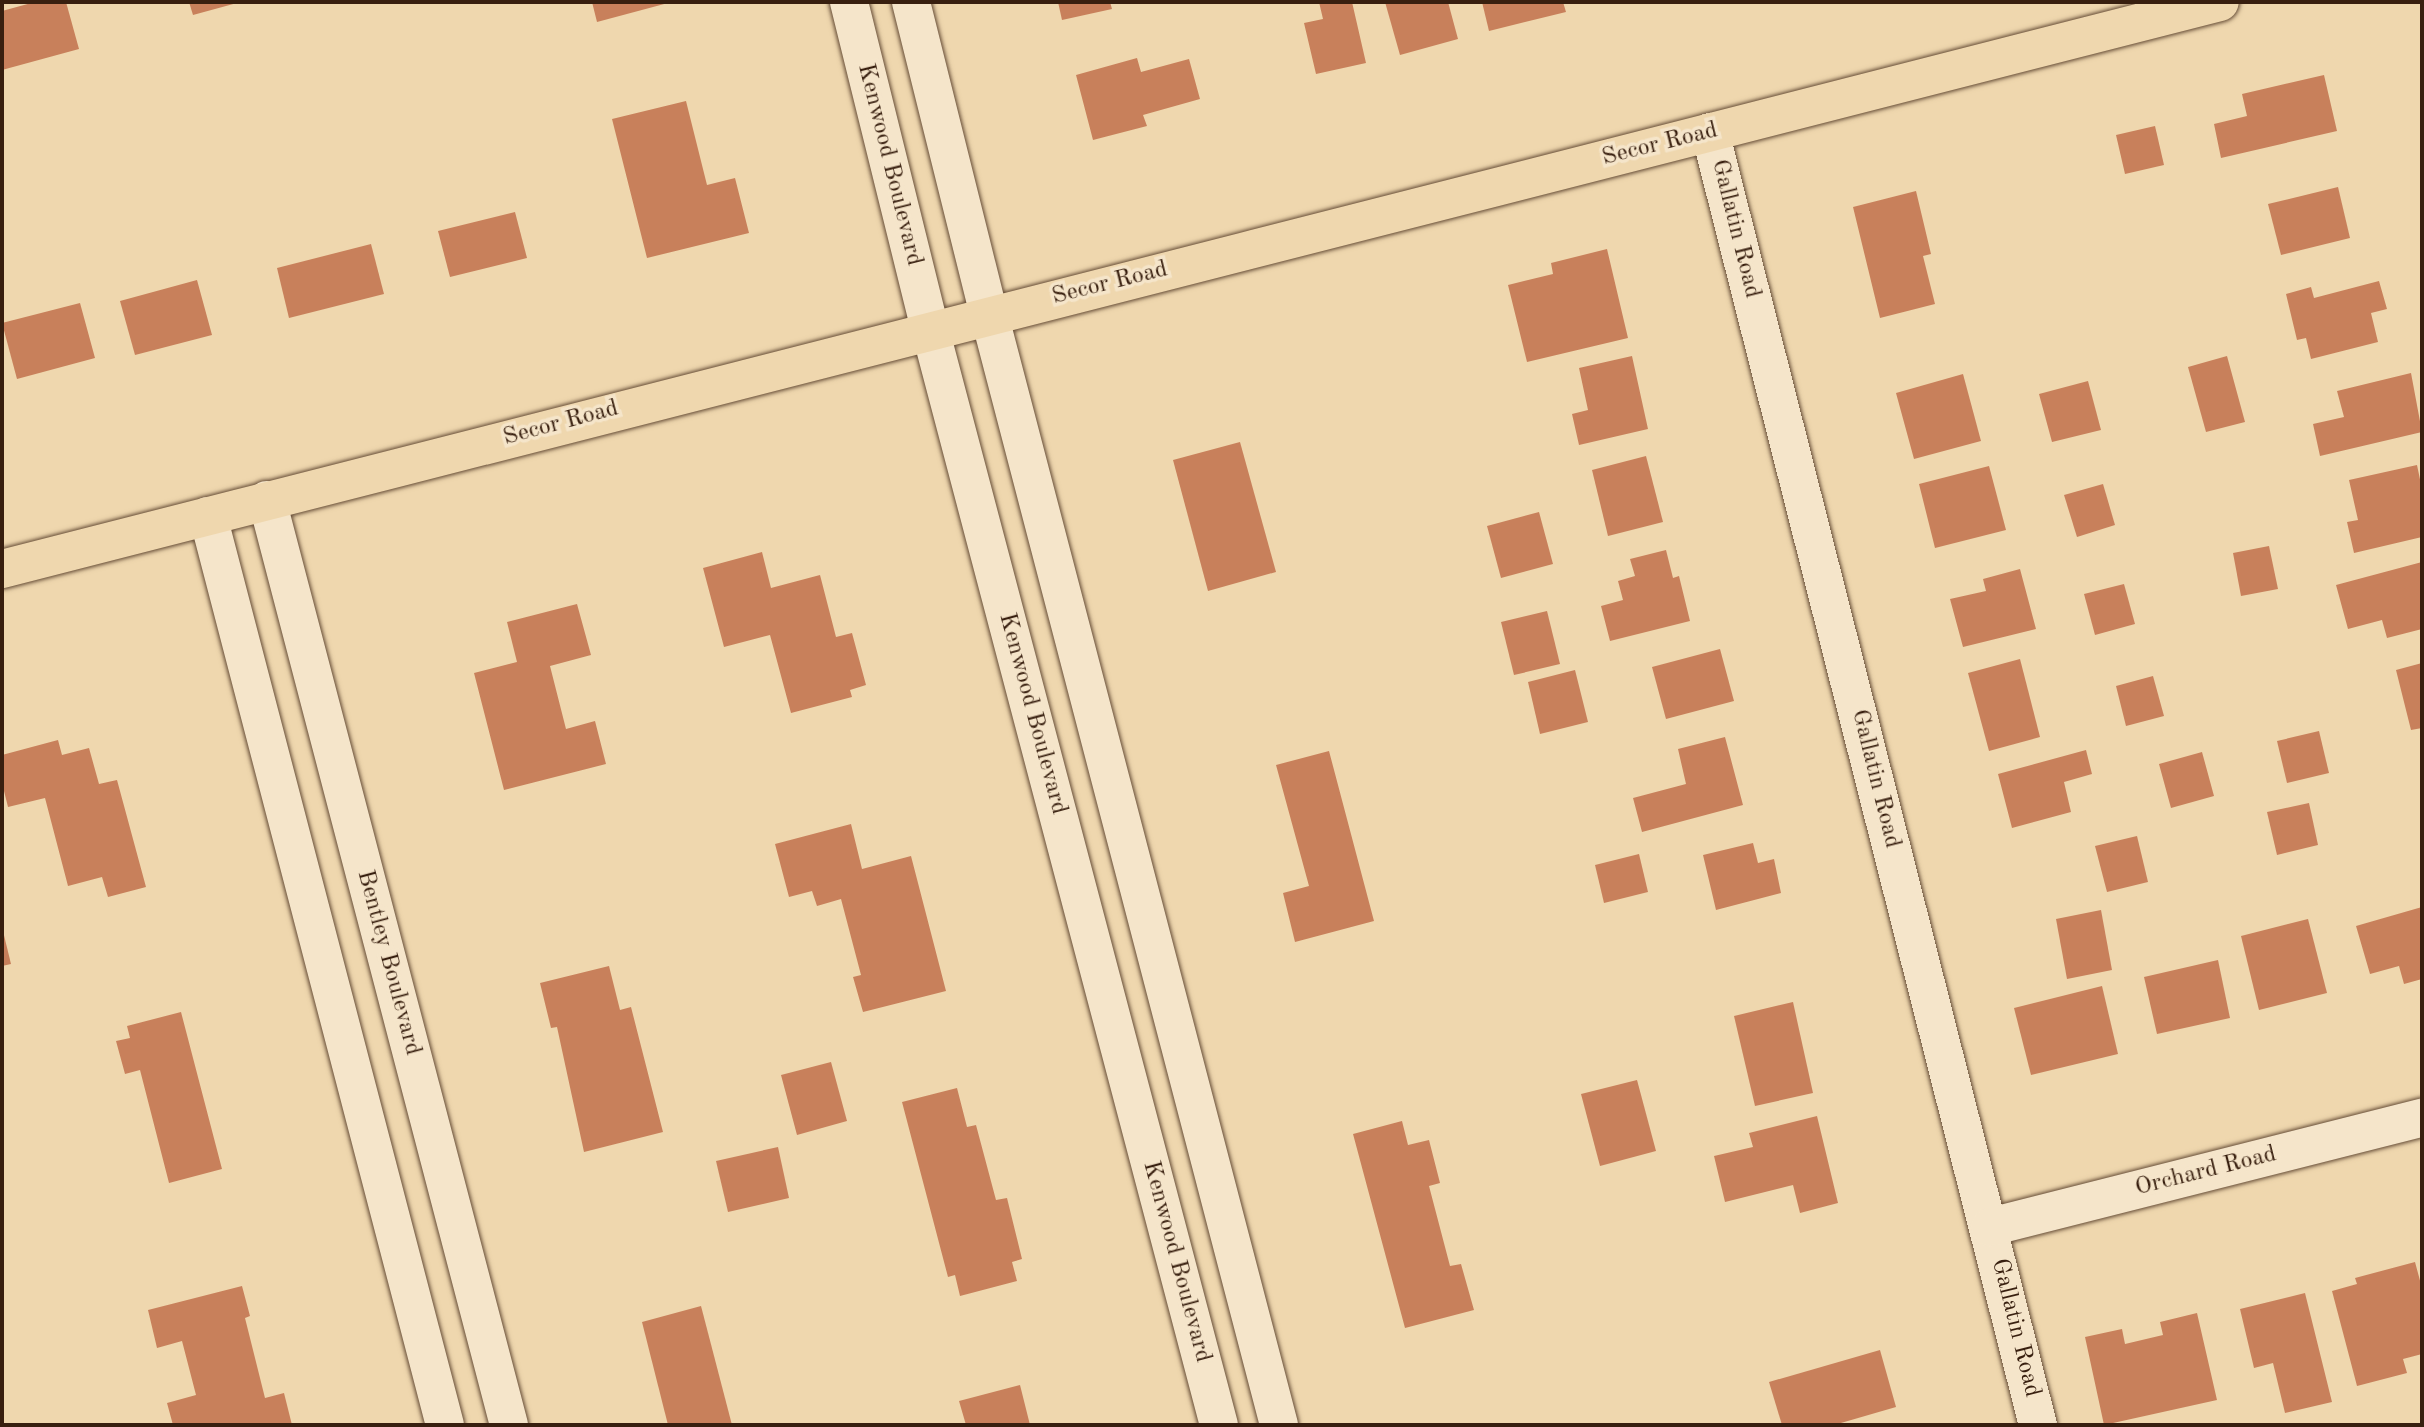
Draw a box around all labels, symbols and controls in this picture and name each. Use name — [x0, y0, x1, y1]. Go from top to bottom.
street label: Kenwood Boulevard — [850, 61, 928, 269]
street label: Secor Road — [1599, 117, 1721, 173]
street label: Gallatin Road — [1704, 157, 1766, 301]
street label: Secor Road — [1049, 256, 1171, 312]
street label: Secor Road — [500, 395, 622, 453]
street label: Kenwood Boulevard — [991, 610, 1073, 818]
street label: Gallatin Road — [1844, 707, 1906, 851]
street label: Bentley Boulevard — [349, 867, 427, 1059]
street label: Orchard Road — [2132, 1141, 2280, 1203]
street label: Kenwood Boulevard — [1135, 1158, 1217, 1366]
street label: Gallatin Road — [1984, 1256, 2046, 1400]

